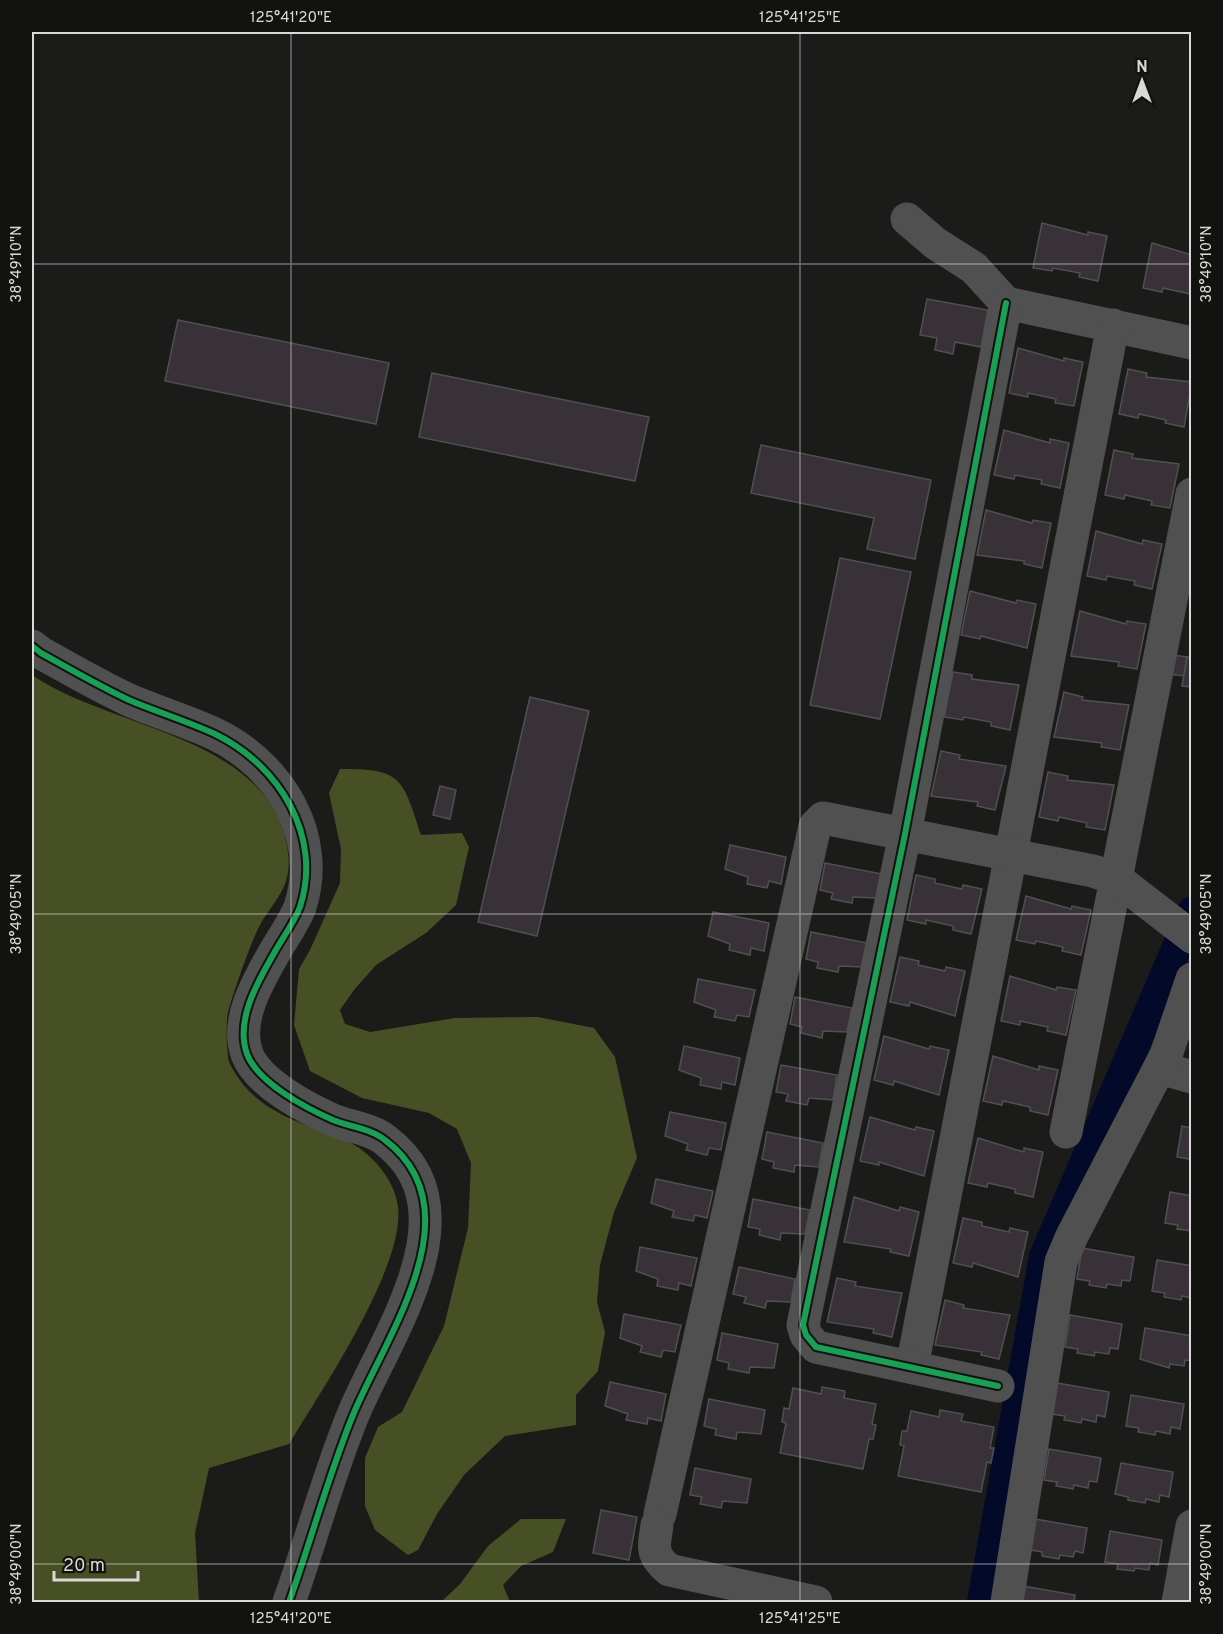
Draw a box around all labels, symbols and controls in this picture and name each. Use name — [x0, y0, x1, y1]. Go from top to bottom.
text: 125°41'20"E — [250, 9, 332, 28]
text: 125°41'25"E — [759, 9, 841, 28]
north arrow — [1112, 51, 1172, 111]
text: N — [1136, 58, 1148, 78]
text: 38°49'10"N — [8, 225, 27, 303]
text: 38°49'10"N — [1198, 225, 1217, 303]
text: 38°49'05"N — [8, 873, 27, 955]
text: 38°49'05"N — [1198, 873, 1217, 955]
text: 38°49'00"N — [8, 1523, 27, 1605]
text: 38°49'00"N — [1198, 1523, 1217, 1605]
scale bar — [54, 1544, 138, 1582]
text: 20 m — [63, 1555, 105, 1578]
text: 125°41'20"E — [250, 1610, 332, 1629]
text: 125°41'25"E — [759, 1610, 841, 1629]

